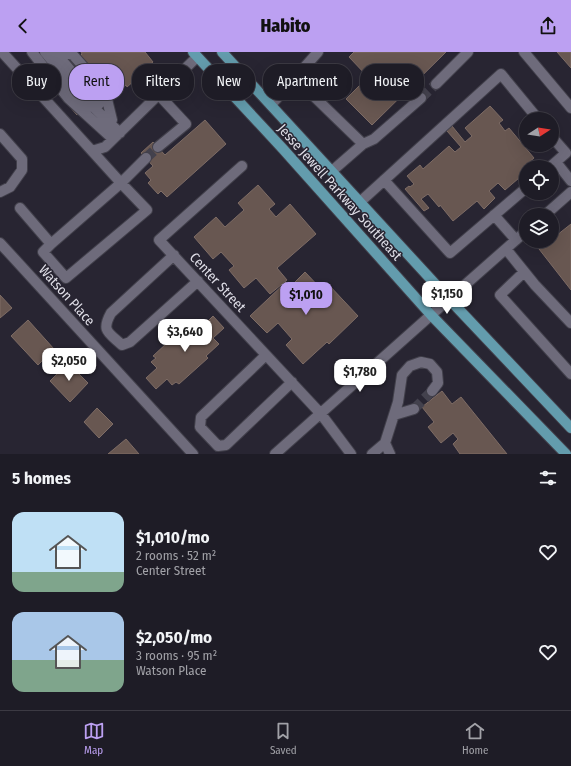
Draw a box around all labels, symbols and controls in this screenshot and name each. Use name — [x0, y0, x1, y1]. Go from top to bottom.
icon: back — [12, 15, 34, 37]
text: Habito — [260, 15, 311, 37]
icon: share — [537, 15, 559, 37]
chip: Buy — [12, 64, 61, 100]
chip: Rent — [69, 64, 124, 100]
chip: Filters — [132, 64, 194, 100]
chip: New — [202, 64, 255, 100]
chip: Apartment — [263, 64, 352, 100]
chip: House — [360, 64, 424, 100]
north arrow — [519, 112, 559, 152]
map controls — [519, 112, 559, 248]
street label: Jesse Jewell Parkway Southeast — [274, 121, 406, 264]
button: locate — [519, 160, 559, 200]
button: layers — [519, 208, 559, 248]
street label: Center Street — [186, 249, 250, 316]
street label: Watson Place — [35, 261, 98, 329]
pin: $1,150 — [414, 281, 480, 315]
pin: $1,010 — [273, 282, 339, 316]
text: $1,150 — [431, 286, 463, 301]
text: $1,010 — [289, 287, 323, 302]
pin: $3,640 — [152, 319, 218, 353]
text: $3,640 — [167, 324, 203, 339]
pin: $2,050 — [36, 348, 102, 382]
text: $2,050 — [51, 353, 87, 368]
pin: $1,780 — [327, 359, 393, 393]
text: $1,780 — [343, 364, 377, 379]
icon: filters — [537, 467, 559, 489]
text: 5 homes — [12, 468, 71, 489]
text: $1,010/mo — [136, 527, 210, 548]
icon: home — [44, 528, 92, 576]
icon: heart — [537, 541, 559, 563]
text: 2 rooms · 52 m² — [136, 548, 216, 563]
text: Center Street — [136, 563, 206, 578]
text: $2,050/mo — [136, 627, 212, 648]
icon: home — [44, 628, 92, 676]
icon: heart — [537, 641, 559, 663]
text: 3 rooms · 95 m² — [136, 648, 217, 663]
text: Watson Place — [136, 663, 206, 678]
tab: Map — [83, 720, 105, 757]
tab: Saved — [270, 720, 297, 757]
tab: Home — [462, 720, 488, 757]

